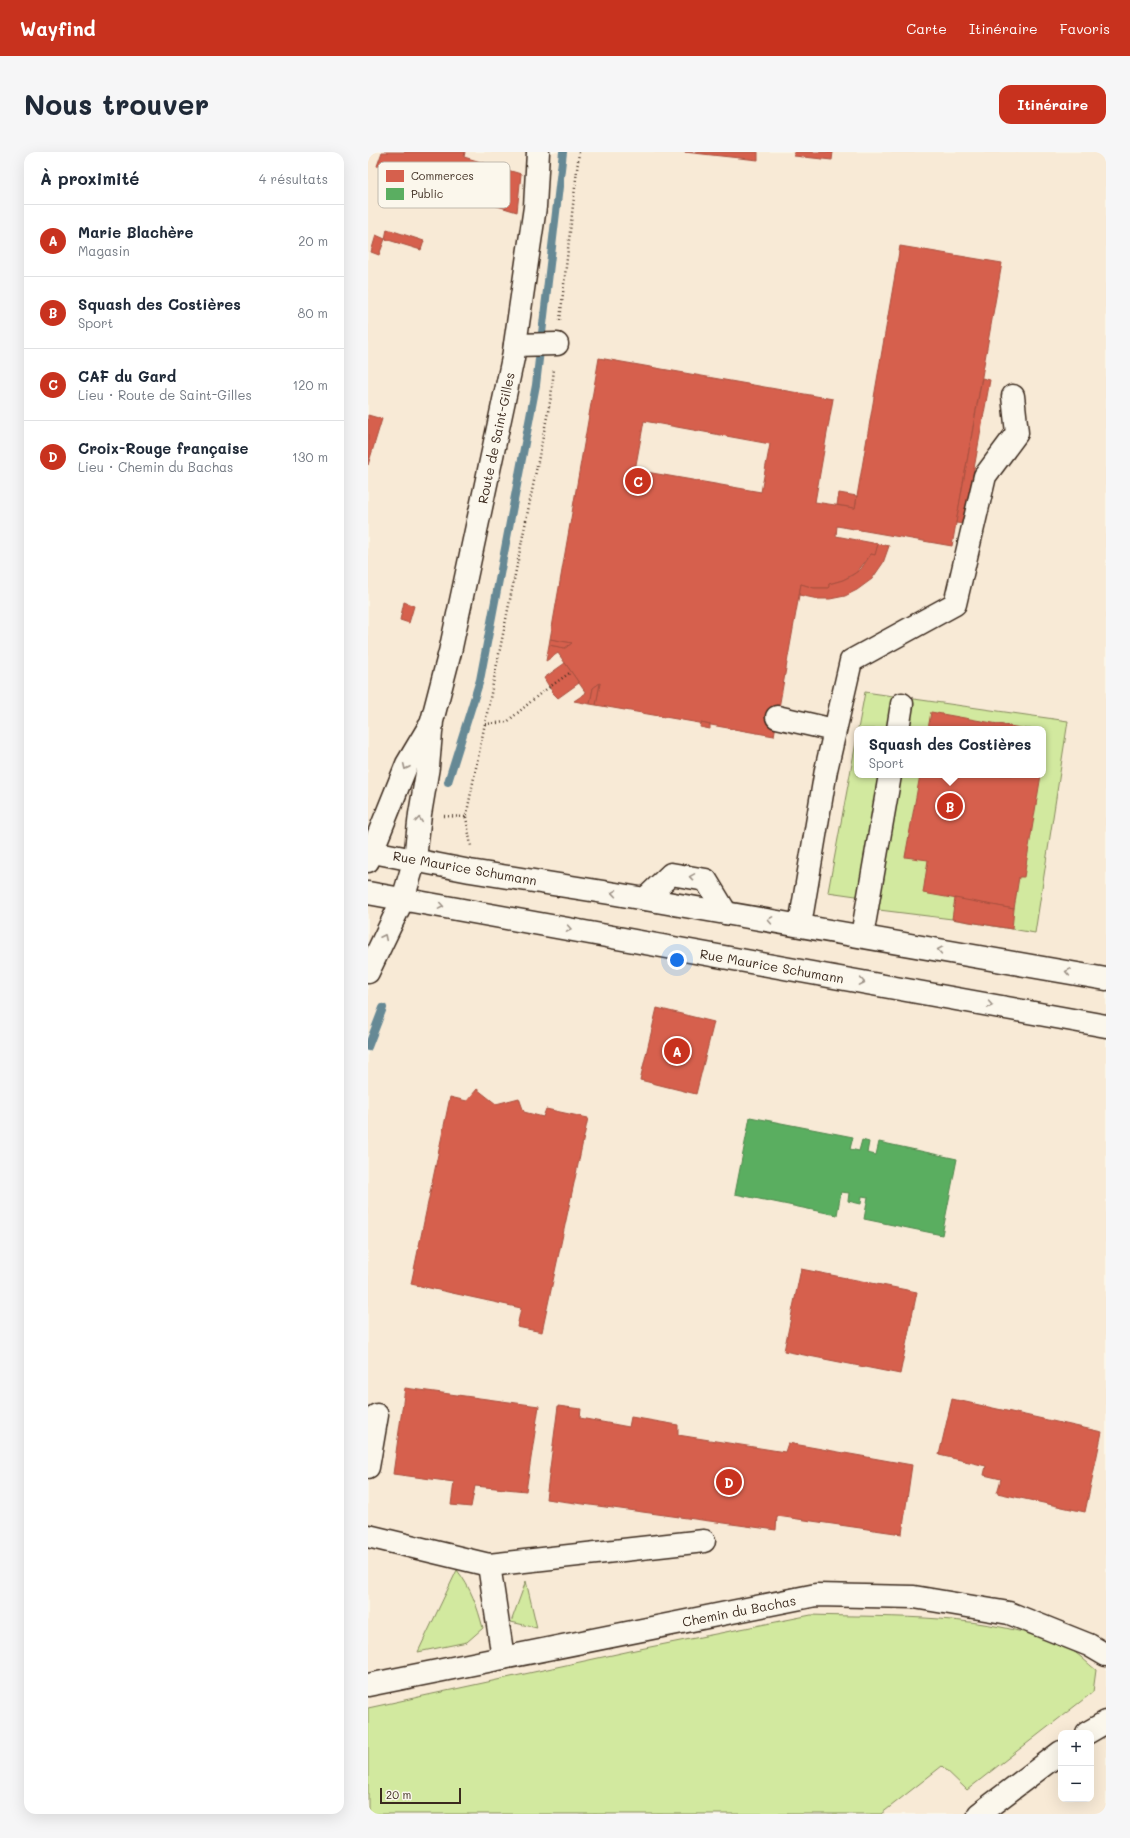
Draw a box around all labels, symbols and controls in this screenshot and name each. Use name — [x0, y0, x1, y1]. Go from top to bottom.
text: Wayfind — [20, 16, 96, 41]
text: Carte — [906, 19, 947, 38]
text: Itinéraire — [969, 19, 1038, 38]
text: Favoris — [1060, 19, 1110, 38]
button: Itinéraire — [999, 85, 1106, 124]
text: Nous trouver — [24, 86, 209, 122]
legend — [378, 162, 510, 208]
text: À proximité — [40, 167, 139, 189]
text: Commerces — [411, 168, 474, 183]
text: 4 résultats — [259, 170, 328, 187]
text: Public — [411, 186, 443, 201]
text: Marie Blachère — [78, 222, 193, 242]
text: A — [48, 232, 58, 249]
text: 20 m — [298, 232, 328, 249]
text: Magasin — [78, 242, 130, 259]
text: Squash des Costières — [78, 294, 241, 314]
text: B — [49, 304, 57, 321]
text: 80 m — [298, 304, 328, 321]
text: Sport — [78, 314, 113, 331]
text: CAF du Gard — [78, 366, 176, 386]
street label: Route de Saint-Gilles — [473, 371, 518, 505]
text: C — [48, 376, 58, 393]
text: 120 m — [292, 376, 328, 393]
text: Lieu · Route de Saint-Gilles — [78, 386, 252, 403]
text: Croix-Rouge française — [78, 438, 249, 458]
text: D — [48, 448, 58, 465]
text: 130 m — [292, 448, 328, 465]
text: Lieu · Chemin du Bachas — [78, 458, 233, 475]
pin: C — [625, 466, 651, 496]
popup — [854, 726, 1046, 778]
text: Squash des Costières — [869, 734, 1031, 754]
text: Sport — [869, 754, 904, 771]
one-way arrow — [403, 763, 411, 771]
pin: B — [937, 791, 963, 821]
one-way arrow — [414, 817, 423, 823]
street label: Rue Maurice Schumann — [392, 846, 538, 889]
one-way arrow — [689, 874, 695, 882]
one-way arrow — [611, 890, 618, 898]
one-way arrow — [438, 901, 444, 910]
one-way arrow — [767, 917, 773, 925]
one-way arrow — [566, 924, 572, 933]
one-way arrow — [380, 933, 387, 941]
street label: Rue Maurice Schumann — [699, 944, 845, 987]
one-way arrow — [936, 946, 943, 955]
your location — [667, 950, 687, 970]
one-way arrow — [1064, 969, 1071, 977]
one-way arrow — [859, 977, 865, 986]
one-way arrow — [987, 1000, 993, 1009]
pin: A — [664, 1036, 690, 1066]
pin: D — [716, 1467, 742, 1497]
street label: Chemin du Bachas — [681, 1591, 797, 1630]
map controls — [1058, 1730, 1094, 1802]
button: + — [1058, 1730, 1094, 1766]
button: − — [1058, 1766, 1094, 1802]
scale bar — [380, 1786, 461, 1805]
text: 20 m — [386, 1787, 411, 1802]

